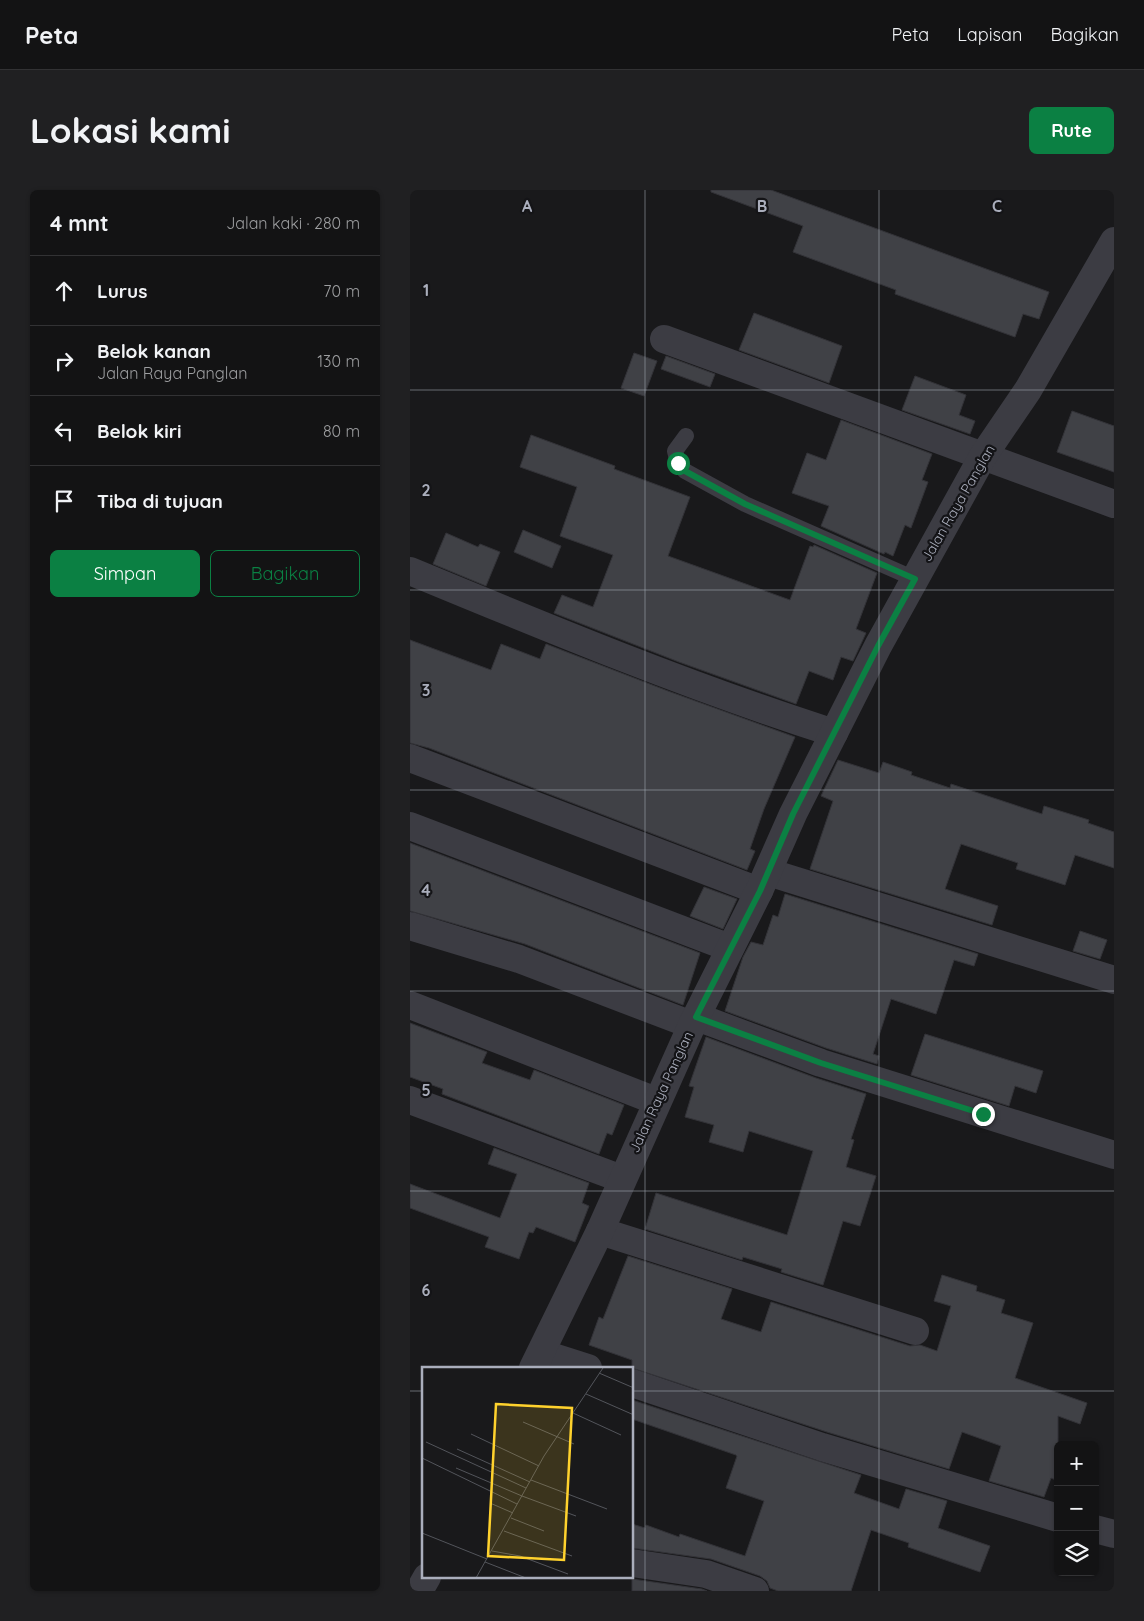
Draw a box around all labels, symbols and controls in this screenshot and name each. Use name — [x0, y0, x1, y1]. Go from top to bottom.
text: Peta — [25, 20, 78, 50]
text: Peta — [892, 23, 929, 46]
text: Lapisan — [957, 23, 1022, 46]
text: Bagikan — [1050, 23, 1119, 46]
button: Rute — [1029, 107, 1114, 154]
text: Lokasi kami — [30, 108, 230, 152]
text: A — [522, 196, 533, 216]
text: B — [757, 196, 767, 216]
text: C — [992, 196, 1002, 216]
text: 4 mnt — [50, 210, 109, 236]
text: Jalan kaki · 280 m — [226, 213, 360, 233]
icon: ahead — [50, 277, 78, 305]
text: Lurus — [97, 279, 147, 303]
text: 1 — [423, 280, 429, 300]
text: 70 m — [323, 281, 360, 301]
text: Belok kanan — [97, 339, 211, 363]
icon: right — [50, 347, 78, 375]
text: 130 m — [317, 351, 360, 371]
text: Jalan Raya Panglan — [97, 363, 247, 383]
icon: left — [50, 417, 78, 445]
text: Belok kiri — [97, 419, 182, 443]
text: 80 m — [323, 421, 360, 441]
street label: Jalan Raya Panglan — [917, 441, 999, 565]
route start — [667, 452, 690, 475]
text: 2 — [421, 480, 431, 500]
icon: arrive — [50, 487, 78, 515]
text: Tiba di tujuan — [97, 489, 223, 513]
button: Simpan — [50, 550, 200, 597]
button: Bagikan — [210, 550, 360, 597]
text: 3 — [422, 680, 430, 700]
text: 4 — [421, 880, 431, 900]
street label: Jalan Raya Panglan — [625, 1029, 697, 1155]
text: 5 — [421, 1080, 431, 1100]
route end — [972, 1103, 995, 1126]
text: 6 — [422, 1280, 431, 1300]
inset map — [422, 1367, 634, 1578]
map controls — [1054, 1441, 1099, 1576]
button: + — [1054, 1441, 1099, 1486]
button: − — [1054, 1486, 1099, 1531]
button: layers — [1054, 1531, 1099, 1576]

